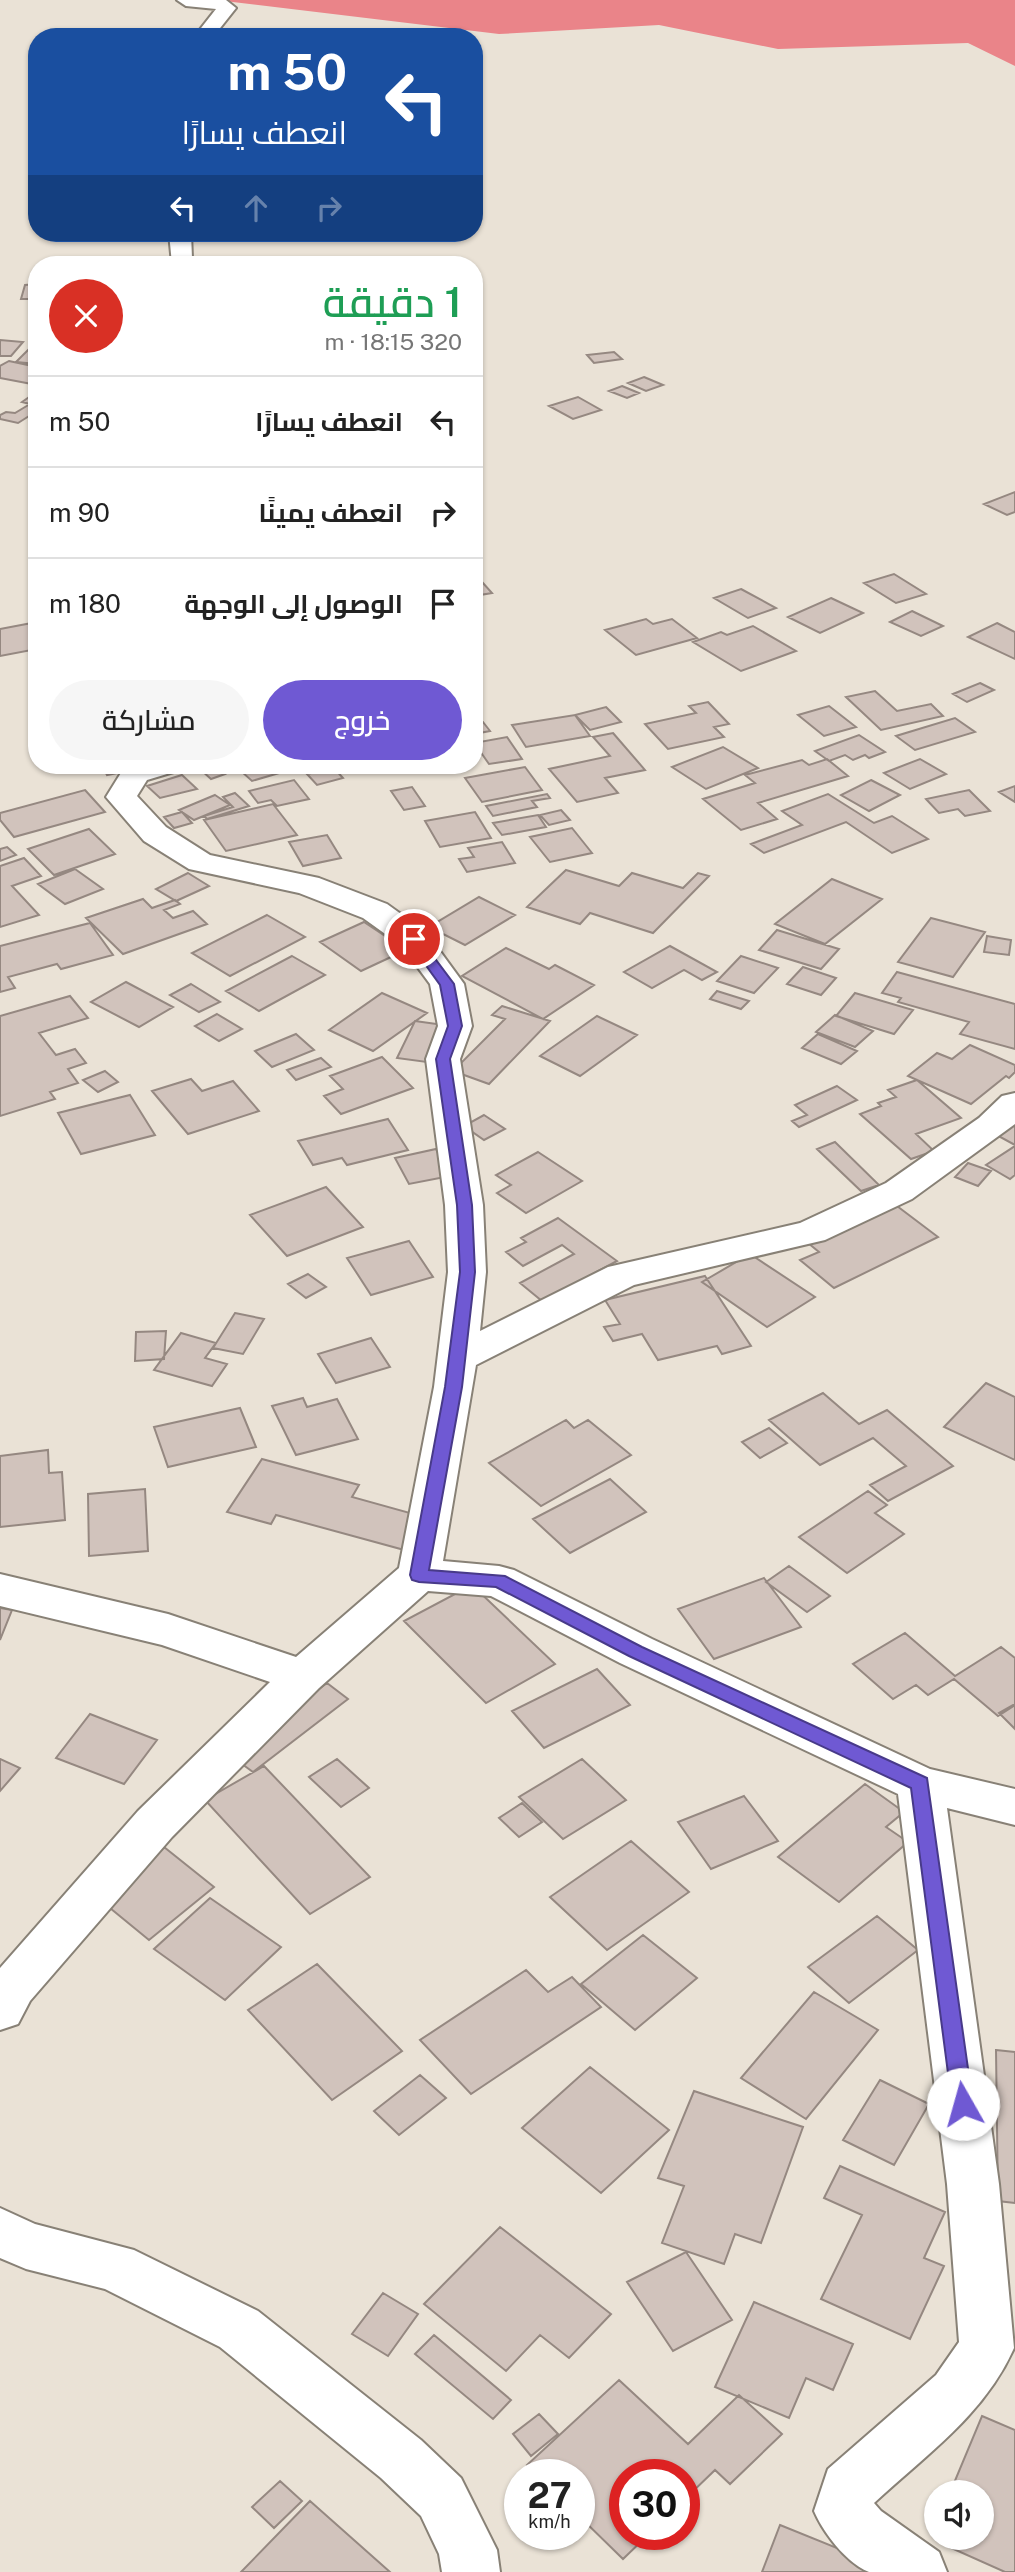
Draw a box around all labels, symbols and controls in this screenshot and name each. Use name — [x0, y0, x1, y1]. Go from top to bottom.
text: 50 m — [227, 43, 347, 101]
icon: left — [371, 56, 462, 147]
text: انعطف يسارًا — [181, 114, 347, 151]
icon: left — [164, 189, 202, 227]
icon: ahead — [237, 189, 275, 227]
icon: right — [310, 189, 348, 227]
text: 1 دقيقة — [323, 277, 462, 326]
button: close — [49, 279, 123, 353]
text: 320 m · 18:15 — [324, 328, 462, 355]
icon: left — [424, 403, 462, 441]
text: 50 m — [49, 406, 110, 437]
text: انعطف يسارًا — [255, 406, 403, 437]
icon: right — [424, 494, 462, 532]
text: 90 m — [49, 497, 110, 528]
text: انعطف يمينًا — [259, 497, 403, 528]
icon: arrive — [424, 585, 462, 623]
text: 180 m — [49, 588, 121, 619]
text: الوصول إلى الوجهة — [184, 588, 403, 619]
button: مشاركة — [49, 680, 249, 760]
button: خروج — [263, 680, 462, 760]
pin — [384, 909, 444, 969]
icon: arrive — [395, 920, 433, 958]
position arrow — [926, 2067, 1000, 2141]
speed limit sign: 30 — [609, 2459, 700, 2550]
text: 27 — [527, 2475, 572, 2516]
map controls — [924, 2480, 994, 2550]
button: sound — [924, 2480, 994, 2550]
text: km/h — [528, 2511, 571, 2532]

